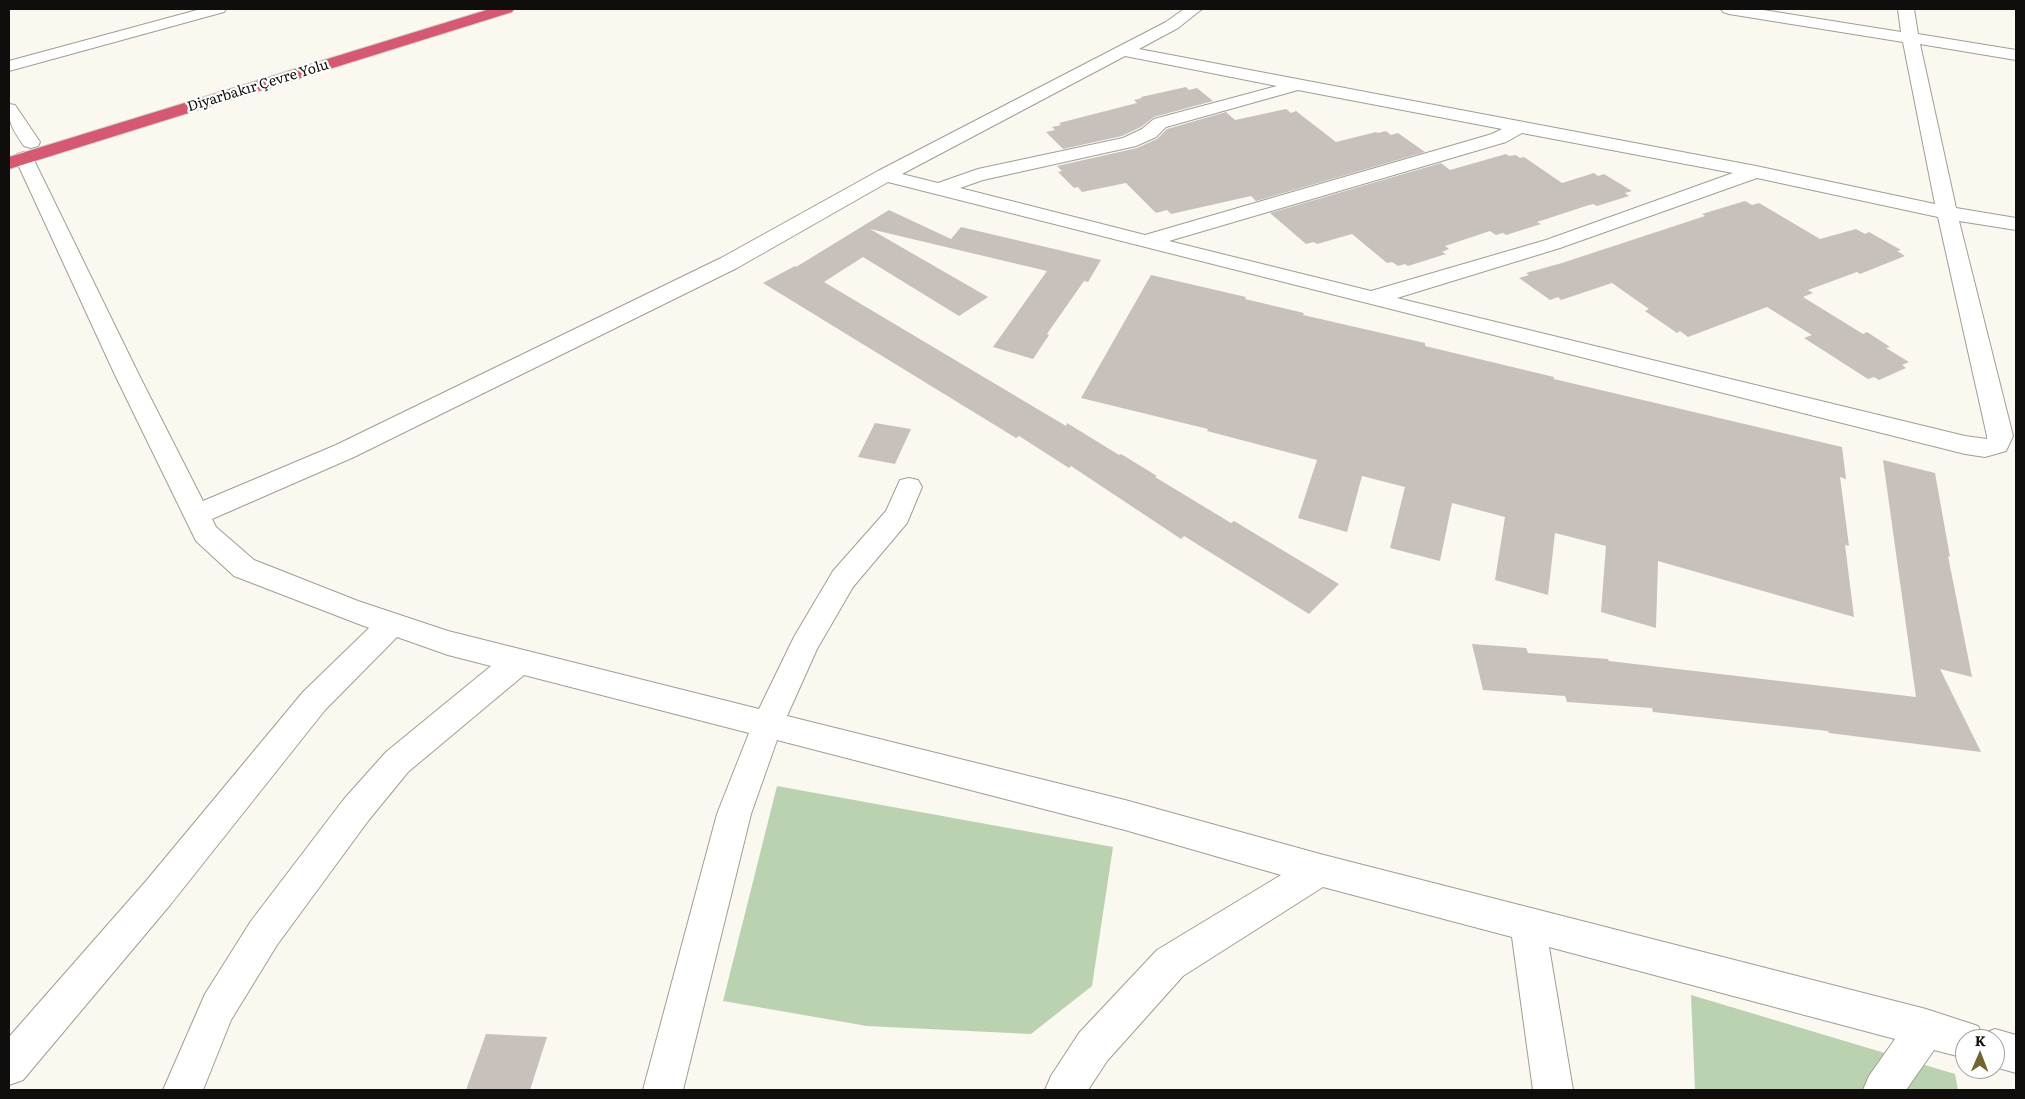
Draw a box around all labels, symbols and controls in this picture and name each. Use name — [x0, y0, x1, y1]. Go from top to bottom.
street label: Diyarbakır Çevre Yolu — [185, 56, 331, 116]
north arrow — [1955, 1029, 2005, 1079]
text: K — [1975, 1030, 1986, 1050]

